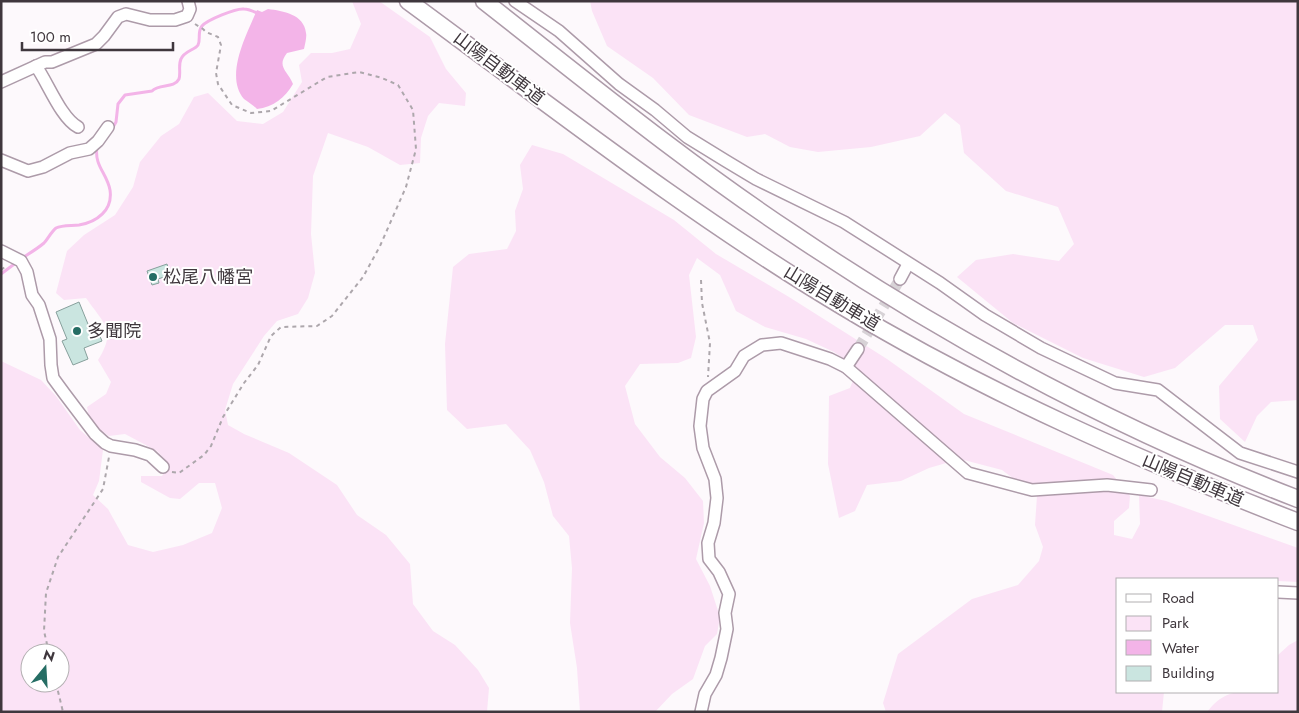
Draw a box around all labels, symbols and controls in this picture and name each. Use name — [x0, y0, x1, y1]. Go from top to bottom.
scale bar — [22, 20, 174, 52]
street label: 山陽自動車道 — [448, 25, 550, 111]
text: 100 m — [30, 26, 71, 48]
street label: 山陽自動車道 — [779, 259, 885, 337]
place label: 松尾八幡宮 — [163, 264, 253, 290]
marker: 松尾八幡宮 — [147, 271, 159, 283]
place label: 多聞院 — [87, 318, 141, 344]
marker: 多聞院 — [71, 325, 83, 337]
street label: 山陽自動車道 — [1138, 447, 1248, 513]
legend — [1116, 578, 1279, 693]
text: Road — [1162, 587, 1194, 609]
text: Park — [1162, 612, 1189, 634]
text: Water — [1162, 637, 1200, 659]
north arrow — [20, 643, 70, 693]
text: N — [41, 644, 57, 667]
text: Building — [1162, 662, 1214, 684]

